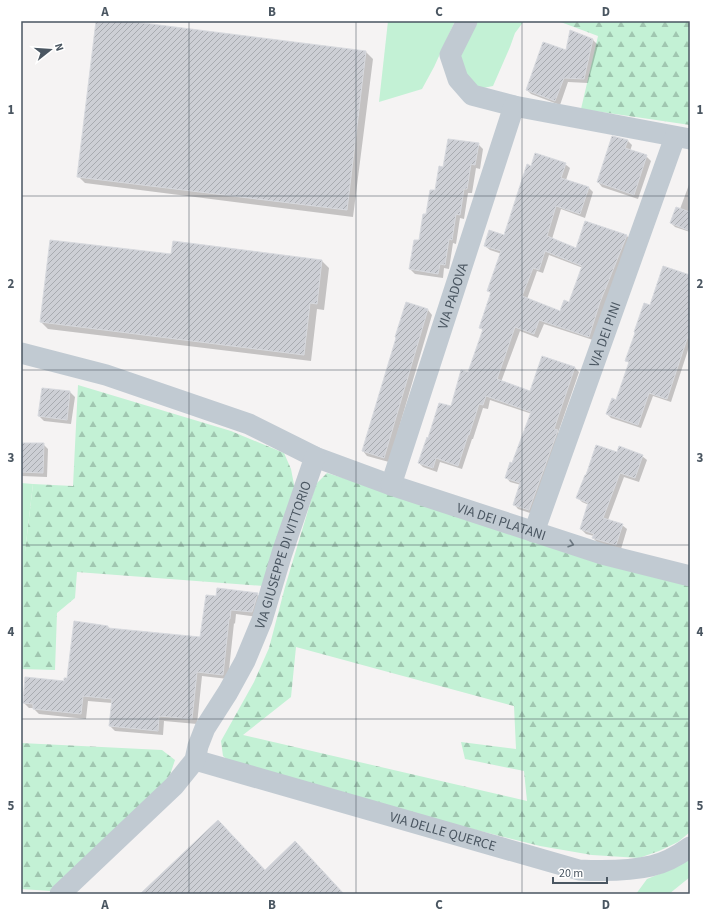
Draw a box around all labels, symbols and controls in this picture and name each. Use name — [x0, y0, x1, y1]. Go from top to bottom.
text: A — [100, 3, 109, 21]
text: B — [268, 3, 276, 21]
text: C — [435, 3, 443, 21]
text: D — [602, 3, 610, 21]
north arrow — [30, 30, 70, 70]
text: N — [51, 42, 67, 53]
text: 1 — [8, 101, 15, 119]
text: 1 — [697, 101, 704, 119]
street label: VIA PADOVA — [433, 260, 474, 332]
text: 2 — [8, 275, 15, 293]
text: 2 — [697, 275, 704, 293]
street label: VIA DEI PINI — [585, 299, 626, 370]
text: 3 — [8, 449, 15, 467]
text: 3 — [697, 449, 704, 467]
street label: VIA GIUSEPPE DI VITTORIO — [250, 478, 317, 632]
street label: VIA DEI PLATANI — [454, 498, 548, 546]
one-way arrow — [567, 539, 574, 548]
text: 4 — [8, 623, 15, 641]
text: 4 — [697, 623, 704, 641]
text: 5 — [8, 797, 15, 815]
text: 5 — [697, 797, 704, 815]
street label: VIA DELLE QUERCE — [387, 807, 498, 857]
scale bar — [553, 859, 607, 885]
text: 20 m — [559, 865, 583, 882]
text: A — [100, 896, 109, 914]
text: B — [268, 896, 276, 914]
text: C — [435, 896, 443, 914]
text: D — [602, 896, 610, 914]

